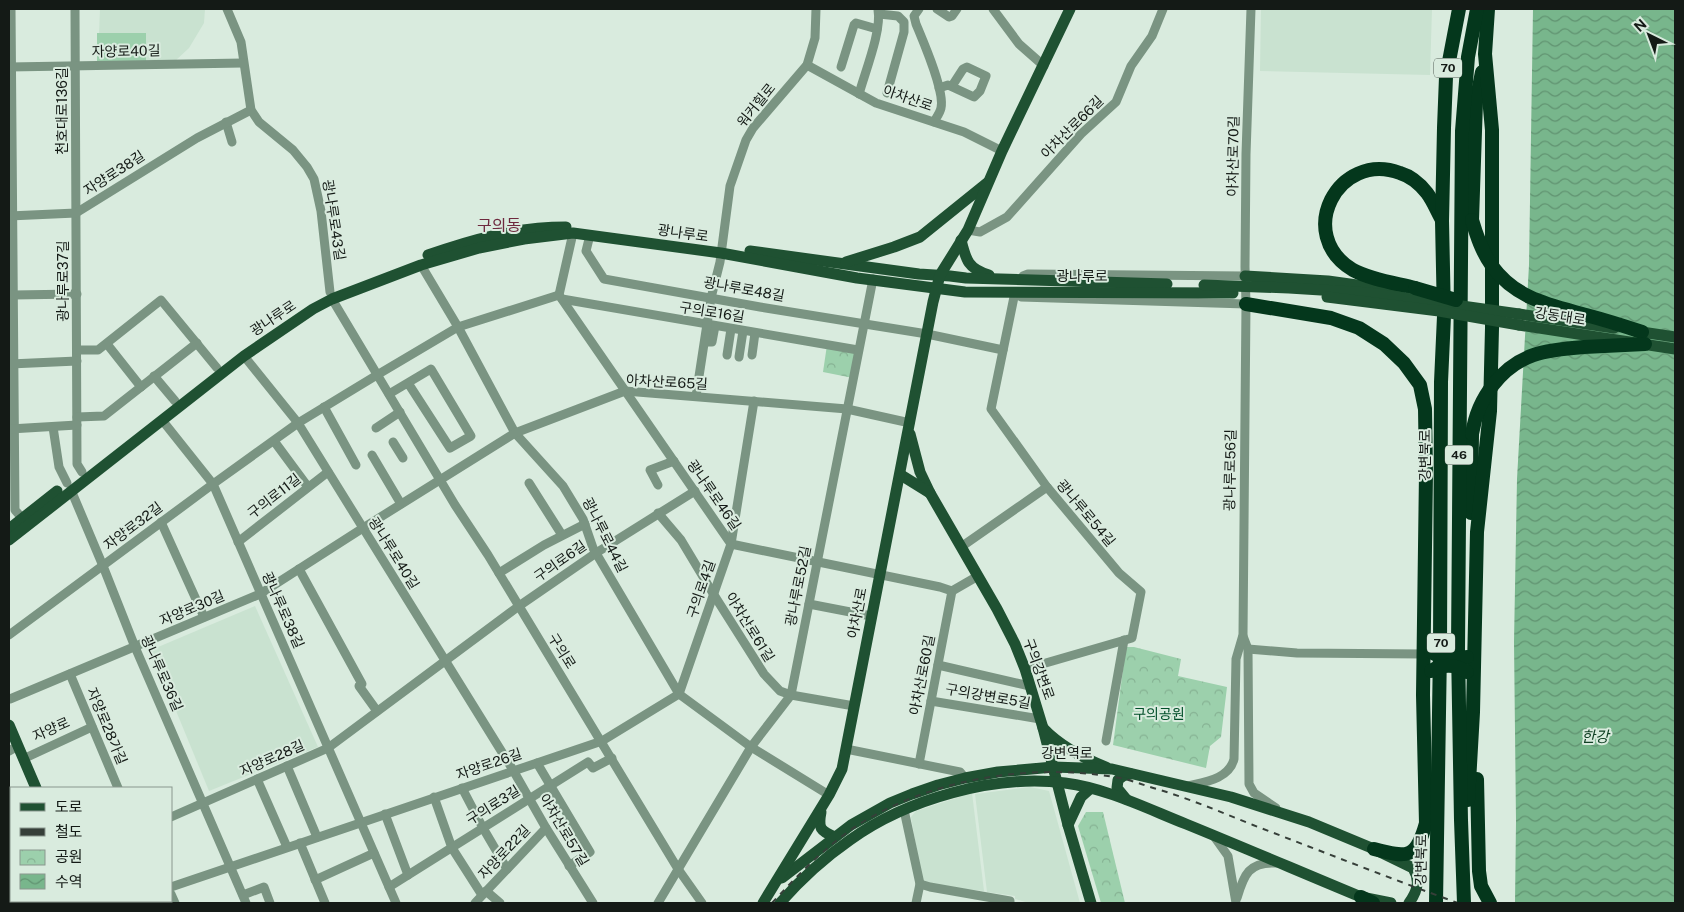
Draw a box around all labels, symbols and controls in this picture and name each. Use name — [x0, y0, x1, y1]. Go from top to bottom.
north arrow — [1624, 10, 1674, 60]
text: N — [1631, 16, 1650, 35]
street label: 자양로40길 — [91, 42, 161, 60]
road number: 70 — [1434, 58, 1462, 78]
street label: 천호대로136길 — [54, 67, 70, 155]
street label: 워커힐로 — [734, 80, 779, 130]
street label: 아차산로 — [881, 82, 935, 114]
street label: 아차산로66길 — [1037, 92, 1107, 162]
street label: 아차산로70길 — [1224, 115, 1242, 197]
street label: 자양로38길 — [81, 147, 147, 199]
street label: 광나루로43길 — [320, 178, 348, 262]
district label: 구의동 — [477, 216, 521, 235]
street label: 광나루로 — [656, 221, 710, 245]
street label: 광나루로37길 — [55, 240, 71, 322]
street label: 광나루로 — [1056, 268, 1108, 284]
street label: 광나루로48길 — [702, 274, 786, 304]
street label: 광나루로 — [247, 297, 299, 339]
street label: 구의로16길 — [678, 299, 746, 325]
street label: 강동대로 — [1533, 304, 1587, 328]
street label: 아차산로65길 — [626, 372, 708, 392]
street label: 광나루로56길 — [1221, 429, 1239, 511]
street label: 강변북로 — [1417, 429, 1433, 481]
road number: 46 — [1445, 446, 1473, 464]
street label: 광나루로46길 — [684, 457, 744, 533]
street label: 구의로11길 — [244, 470, 304, 522]
street label: 광나루로54길 — [1053, 476, 1119, 550]
street label: 광나루로44길 — [579, 495, 631, 575]
street label: 자양로32길 — [101, 499, 165, 553]
street label: 광나루로40길 — [366, 514, 422, 592]
street label: 구의로6길 — [531, 537, 589, 585]
street label: 광나루로52길 — [782, 544, 814, 628]
street label: 구의로4길 — [684, 558, 718, 620]
street label: 광나루로38길 — [259, 569, 307, 651]
street label: 아차산로 — [844, 586, 870, 640]
street label: 자양로30길 — [157, 587, 227, 629]
street label: 아차산로61길 — [722, 589, 778, 665]
street label: 구의로 — [545, 630, 579, 672]
street label: 광나루로36길 — [138, 632, 186, 714]
street label: 아차산로60길 — [906, 633, 938, 717]
road number: 70 — [1427, 634, 1455, 652]
street label: 구의강변로 — [1020, 636, 1058, 702]
street label: 구의강변로5길 — [944, 681, 1032, 711]
street label: 자양로28가길 — [84, 685, 130, 767]
park label: 구의공원 — [1133, 706, 1185, 722]
street label: 자양로 — [30, 714, 72, 744]
water label: 한강 — [1581, 728, 1611, 745]
street label: 자양로28길 — [237, 737, 307, 779]
street label: 자양로26길 — [454, 745, 524, 783]
street label: 강변역로 — [1041, 745, 1093, 761]
street label: 구의로3길 — [463, 782, 523, 828]
legend — [10, 787, 172, 902]
street label: 아차산로57길 — [536, 791, 592, 869]
text: 도로 — [55, 798, 83, 815]
street label: 자양로22길 — [475, 822, 533, 882]
text: 철도 — [55, 823, 83, 840]
street label: 강변북로 — [1413, 834, 1429, 886]
text: 공원 — [55, 848, 83, 865]
text: 수역 — [55, 873, 83, 890]

